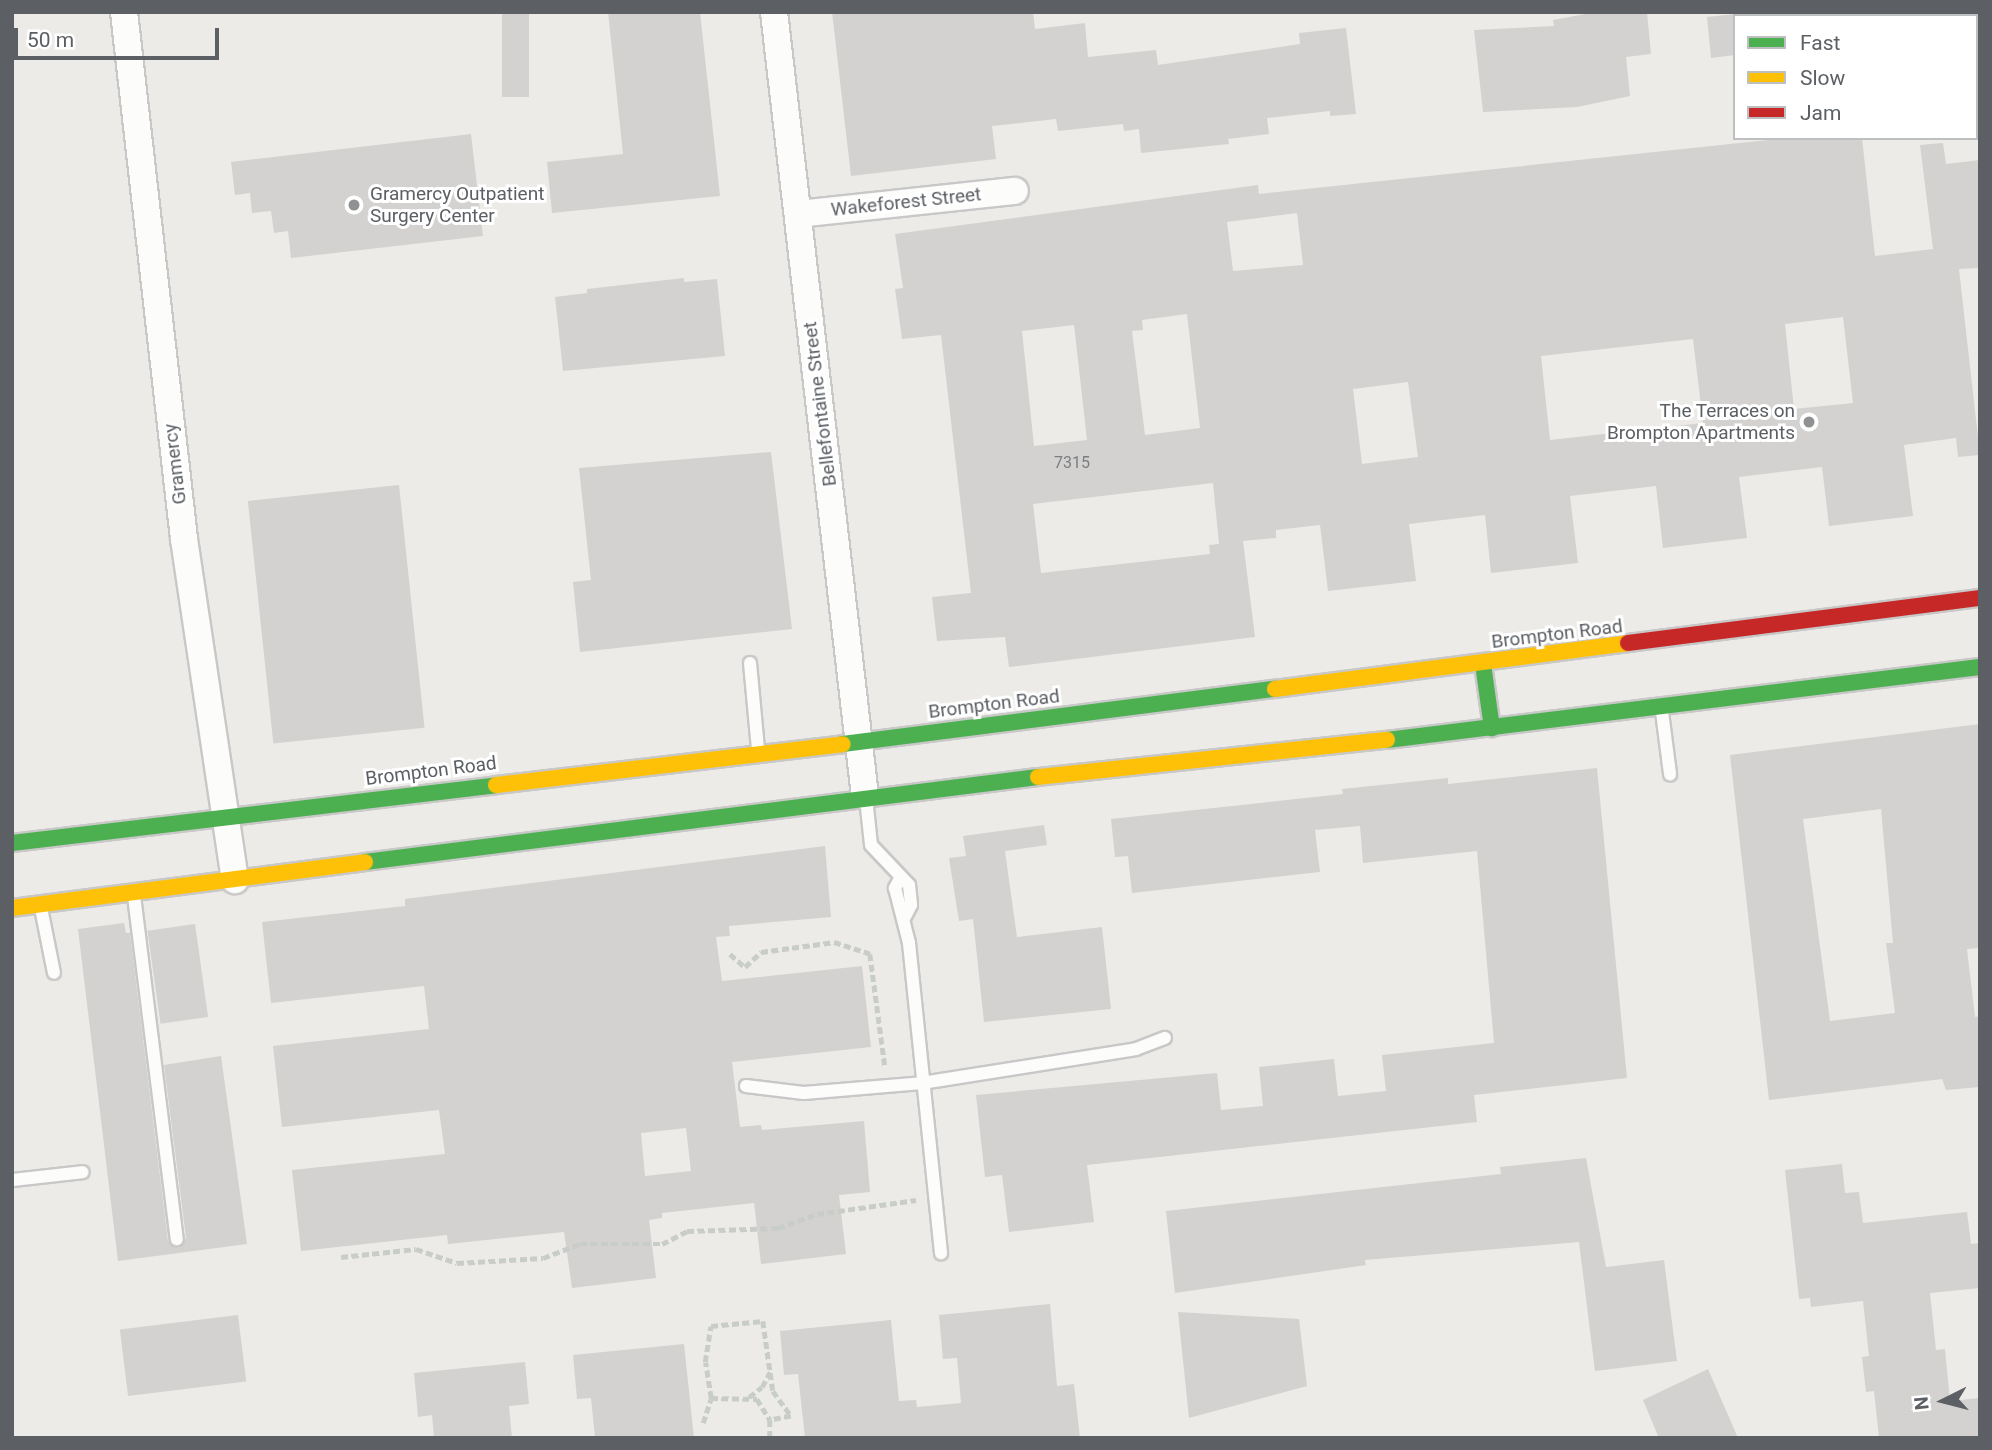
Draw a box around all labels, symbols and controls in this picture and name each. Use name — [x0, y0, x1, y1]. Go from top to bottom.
scale bar — [18, 14, 222, 58]
legend — [1733, 14, 1978, 140]
text: 50 m — [27, 28, 74, 52]
text: Fast — [1800, 31, 1840, 55]
text: Slow — [1800, 66, 1845, 90]
text: Jam — [1800, 101, 1841, 125]
place label: Gramercy Outpatient Surgery Center — [370, 183, 544, 227]
street label: Wakeforest Street — [830, 183, 982, 221]
marker: Gramercy Outpatient Surgery Center — [344, 195, 364, 215]
street label: Bellefontaine Street — [799, 320, 841, 488]
place label: The Terraces on Brompton Apartments — [1607, 400, 1795, 444]
marker: The Terraces on Brompton Apartments — [1801, 414, 1817, 430]
street label: Gramercy — [159, 422, 191, 506]
house number: 7315 — [1054, 453, 1090, 473]
street label: Brompton Road — [1490, 615, 1624, 653]
street label: Brompton Road — [927, 685, 1061, 723]
street label: Brompton Road — [364, 752, 498, 790]
north arrow — [1908, 1366, 1978, 1436]
text: N — [1909, 1395, 1934, 1411]

